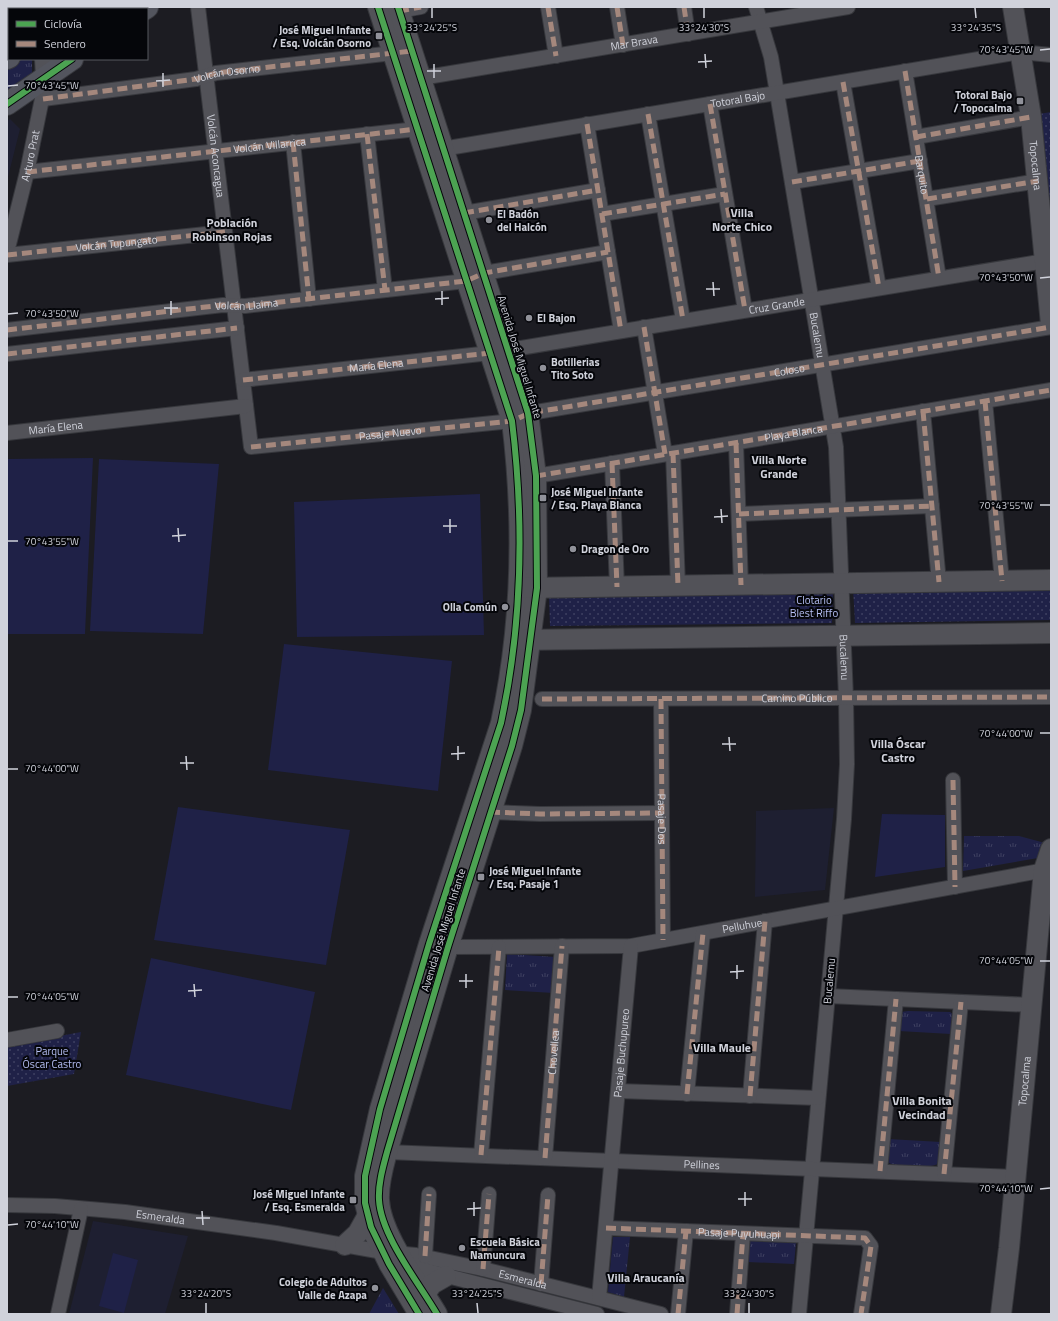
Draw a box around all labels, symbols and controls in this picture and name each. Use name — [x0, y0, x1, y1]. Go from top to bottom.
legend — [8, 8, 148, 60]
text: Ciclovía — [44, 14, 82, 33]
text: 33°24'25"S — [407, 20, 457, 35]
text: 33°24'30"S — [679, 20, 729, 35]
text: 33°24'35"S — [951, 20, 1001, 35]
place label: José Miguel Infante / Esq. Volcán Osorno — [273, 22, 371, 51]
marker: José Miguel Infante / Esq. Volcán Osorno — [374, 31, 384, 41]
street label: Mar Brava — [609, 31, 659, 54]
text: Sendero — [44, 34, 86, 53]
text: 70°43'45"W — [979, 42, 1033, 57]
street label: Volcán Osorno — [192, 60, 261, 87]
text: 70°43'45"W — [25, 78, 79, 93]
street label: Totoral Bajo — [709, 87, 766, 112]
place label: Totoral Bajo / Topocalma — [953, 87, 1012, 116]
marker: Totoral Bajo / Topocalma — [1015, 96, 1025, 106]
street label: Volcán Aconcagua — [203, 114, 229, 199]
street label: Arturo Prat — [17, 129, 43, 183]
street label: Volcán Villarrica — [232, 133, 307, 157]
street label: Topocalma — [1025, 140, 1046, 191]
street label: Barquito — [911, 154, 933, 196]
district label: Villa Norte Chico — [712, 203, 772, 236]
place label: El Badón del Halcón — [497, 206, 547, 235]
district label: Población Robinson Rojas — [192, 213, 272, 246]
marker: El Badón del Halcón — [484, 215, 494, 225]
street label: Volcán Tupungato — [75, 231, 158, 256]
text: 70°43'50"W — [979, 270, 1033, 285]
street label: Avenida José Miguel Infante — [494, 293, 546, 421]
street label: Cruz Grande — [747, 293, 806, 318]
street label: Volcán Llaima — [214, 294, 279, 314]
text: 70°43'50"W — [25, 306, 79, 321]
place label: El Bajon — [537, 310, 576, 326]
street label: Bucalemu — [806, 311, 829, 359]
marker: El Bajon — [524, 313, 534, 323]
street label: María Elena — [348, 354, 405, 376]
place label: Botillerias Tito Soto — [551, 354, 600, 383]
street label: Coloso — [773, 360, 806, 381]
marker: Botillerias Tito Soto — [538, 363, 548, 373]
street label: María Elena — [28, 416, 84, 439]
street label: Playa Blanca — [763, 420, 824, 446]
street label: Pasaje Nuevo — [358, 422, 422, 444]
district label: Villa Norte Grande — [751, 450, 807, 483]
place label: José Miguel Infante / Esq. Playa Blanca — [551, 484, 643, 513]
marker: José Miguel Infante / Esq. Playa Blanca — [538, 493, 548, 503]
text: 70°43'55"W — [979, 498, 1033, 513]
text: 70°43'55"W — [25, 534, 79, 549]
place label: Dragon de Oro — [581, 541, 649, 557]
marker: Dragon de Oro — [568, 544, 578, 554]
park label: Clotario Blest Riffo — [790, 592, 838, 621]
place label: Olla Común — [443, 599, 497, 615]
marker: Olla Común — [500, 602, 510, 612]
street label: Bucalemu — [835, 634, 853, 681]
street label: Camino Público — [761, 690, 833, 706]
text: 70°44'00"W — [979, 726, 1033, 741]
district label: Villa Óscar Castro — [870, 734, 926, 767]
text: 70°44'00"W — [25, 761, 79, 776]
street label: Pasaje Dos — [654, 793, 670, 845]
place label: José Miguel Infante / Esq. Pasaje 1 — [489, 863, 581, 892]
street label: Avenida José Miguel Infante — [417, 866, 469, 994]
marker: José Miguel Infante / Esq. Pasaje 1 — [476, 872, 486, 882]
street label: Pelluhue — [721, 914, 764, 937]
text: 70°44'05"W — [979, 953, 1033, 968]
street label: Bucalemu — [819, 957, 839, 1005]
text: 70°44'05"W — [25, 989, 79, 1004]
street label: Pasaje Buchupureo — [609, 1008, 633, 1098]
street label: Chovellea — [544, 1029, 563, 1075]
district label: Villa Maule — [693, 1038, 751, 1057]
park label: Parque Óscar Castro — [23, 1043, 82, 1072]
street label: Topocalma — [1014, 1055, 1035, 1107]
district label: Villa Bonita Vecindad — [892, 1091, 952, 1124]
street label: Pellines — [683, 1156, 720, 1173]
text: 70°44'10"W — [979, 1181, 1033, 1196]
place label: José Miguel Infante / Esq. Esmeralda — [253, 1186, 345, 1215]
marker: José Miguel Infante / Esq. Esmeralda — [348, 1195, 358, 1205]
street label: Esmeralda — [135, 1206, 186, 1228]
text: 70°44'10"W — [25, 1217, 79, 1232]
street label: Pasaje Puyuhuapi — [698, 1224, 780, 1243]
place label: Escuela Básica Namuncura — [470, 1234, 540, 1263]
marker: Escuela Básica Namuncura — [457, 1243, 467, 1253]
street label: Esmeralda — [497, 1265, 549, 1293]
district label: Villa Araucanía — [607, 1268, 685, 1287]
place label: Colegio de Adultos Valle de Azapa — [279, 1274, 367, 1303]
marker: Colegio de Adultos Valle de Azapa — [370, 1283, 380, 1293]
text: 33°24'20"S — [181, 1286, 231, 1301]
text: 33°24'25"S — [452, 1286, 502, 1301]
text: 33°24'30"S — [724, 1286, 774, 1301]

